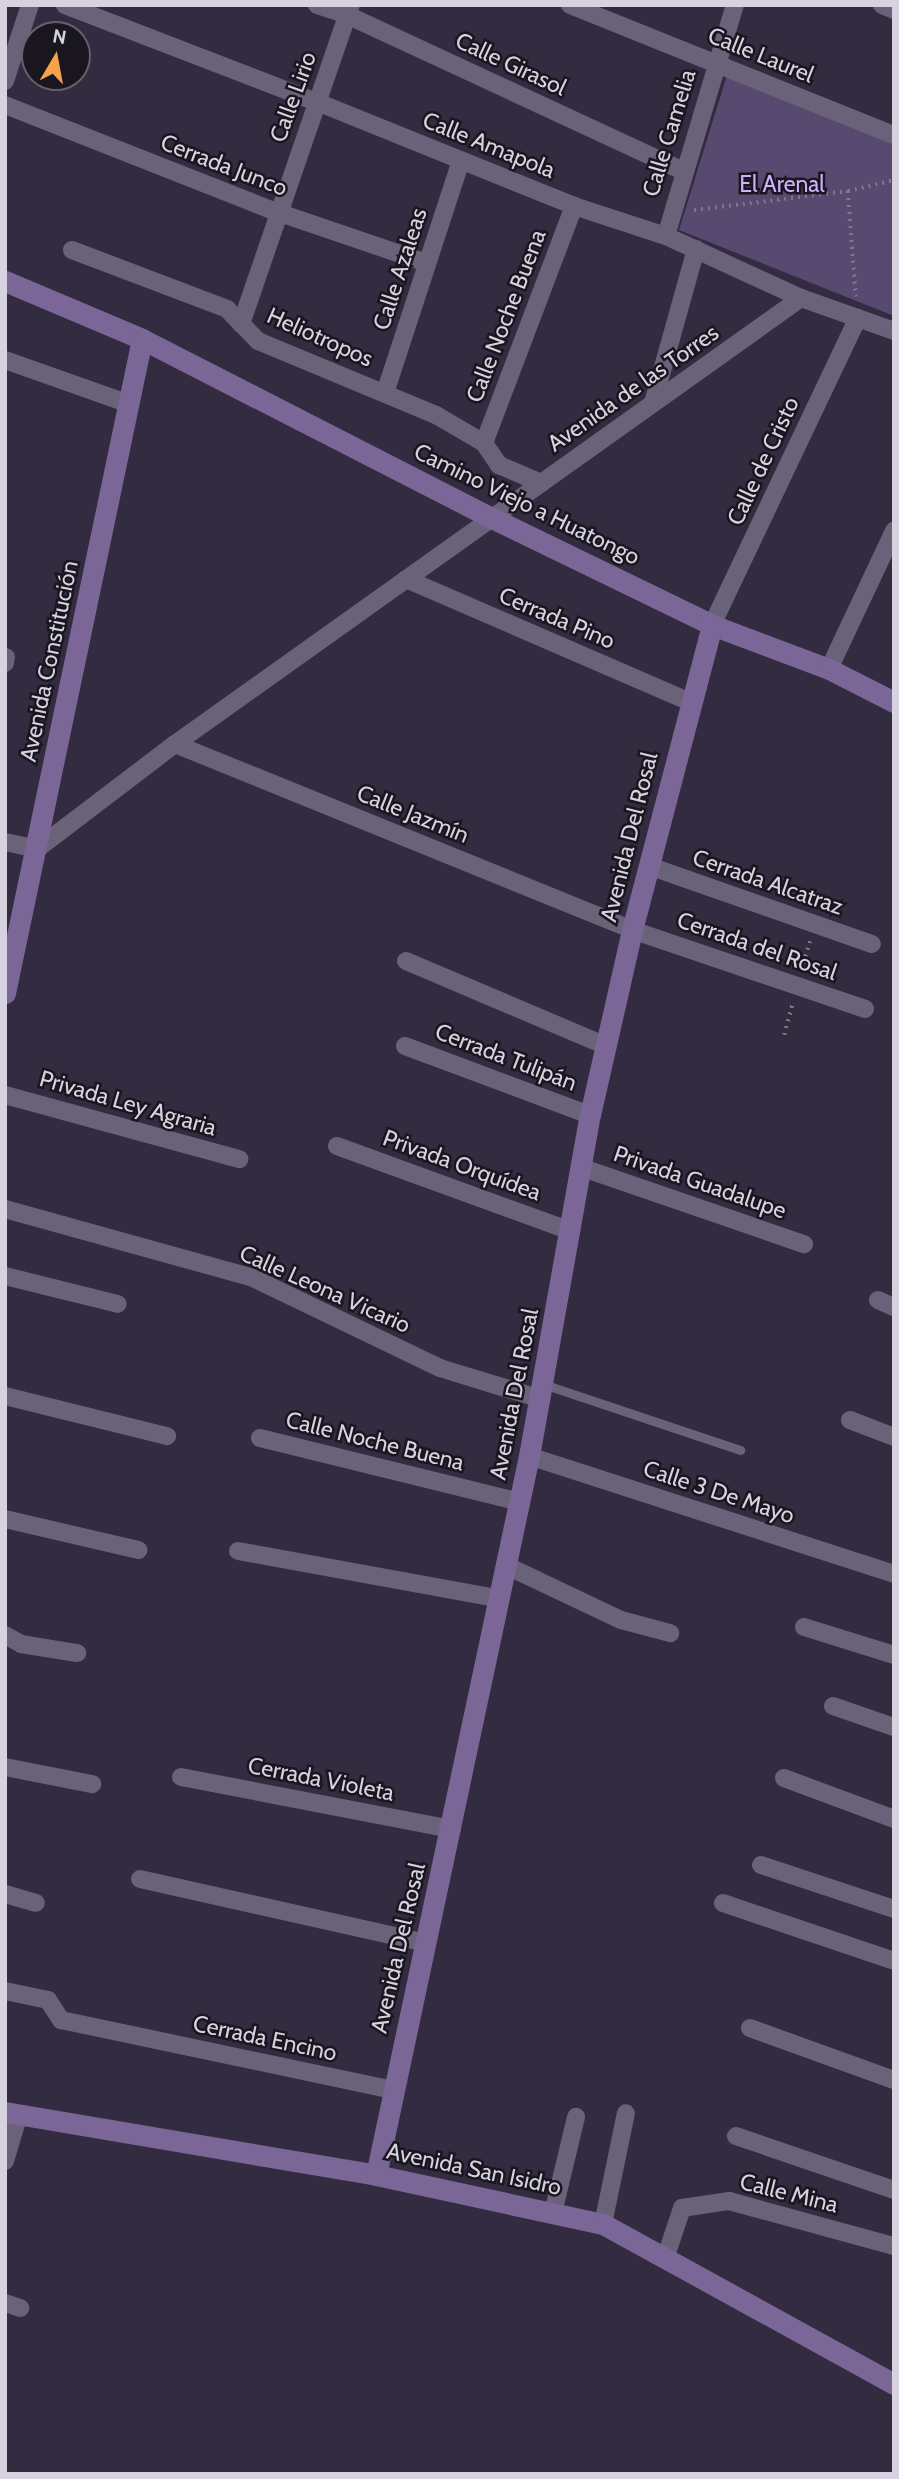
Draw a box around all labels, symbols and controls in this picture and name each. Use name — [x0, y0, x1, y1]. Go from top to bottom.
north arrow — [21, 21, 91, 91]
street label: Calle Laurel — [704, 21, 818, 89]
text: N — [51, 24, 68, 49]
street label: Calle Girasol — [451, 26, 571, 102]
street label: Calle Lirio — [264, 48, 322, 146]
street label: Calle Camelia — [637, 66, 701, 200]
street label: Calle Amapola — [419, 106, 559, 184]
street label: Cerrada Junco — [157, 128, 291, 202]
park label: El Arenal — [739, 170, 825, 198]
street label: Calle Azaleas — [367, 205, 433, 333]
street label: Calle Noche Buena — [460, 226, 552, 406]
street label: Heliotropos — [263, 301, 377, 373]
street label: Avenida de las Torres — [542, 319, 724, 457]
street label: Calle de Cristo — [721, 392, 805, 530]
street label: Camino Viejo a Huatongo — [410, 437, 644, 571]
street label: Avenida Constitución — [14, 558, 84, 764]
street label: Cerrada Pino — [495, 581, 619, 655]
street label: Avenida Del Rosal — [595, 749, 663, 925]
street label: Calle Jazmín — [353, 779, 473, 849]
street label: Cerrada Alcatraz — [689, 843, 847, 921]
street label: Cerrada del Rosal — [673, 906, 841, 986]
street label: Cerrada Tulipán — [431, 1017, 581, 1097]
street label: Privada Ley Agraria — [36, 1065, 220, 1141]
street label: Privada Orquídea — [379, 1124, 545, 1206]
street label: Privada Guadalupe — [610, 1140, 790, 1224]
street label: Calle Leona Vicario — [235, 1239, 415, 1339]
street label: Avenida Del Rosal — [484, 1306, 544, 1482]
street label: Calle Noche Buena — [283, 1406, 467, 1476]
street label: Calle 3 De Mayo — [640, 1455, 798, 1529]
street label: Cerrada Violeta — [245, 1751, 397, 1807]
street label: Avenida Del Rosal — [365, 1860, 431, 2036]
street label: Cerrada Encino — [191, 2009, 339, 2067]
street label: Avenida San Isidro — [384, 2137, 564, 2201]
street label: Calle Mina — [737, 2167, 841, 2219]

